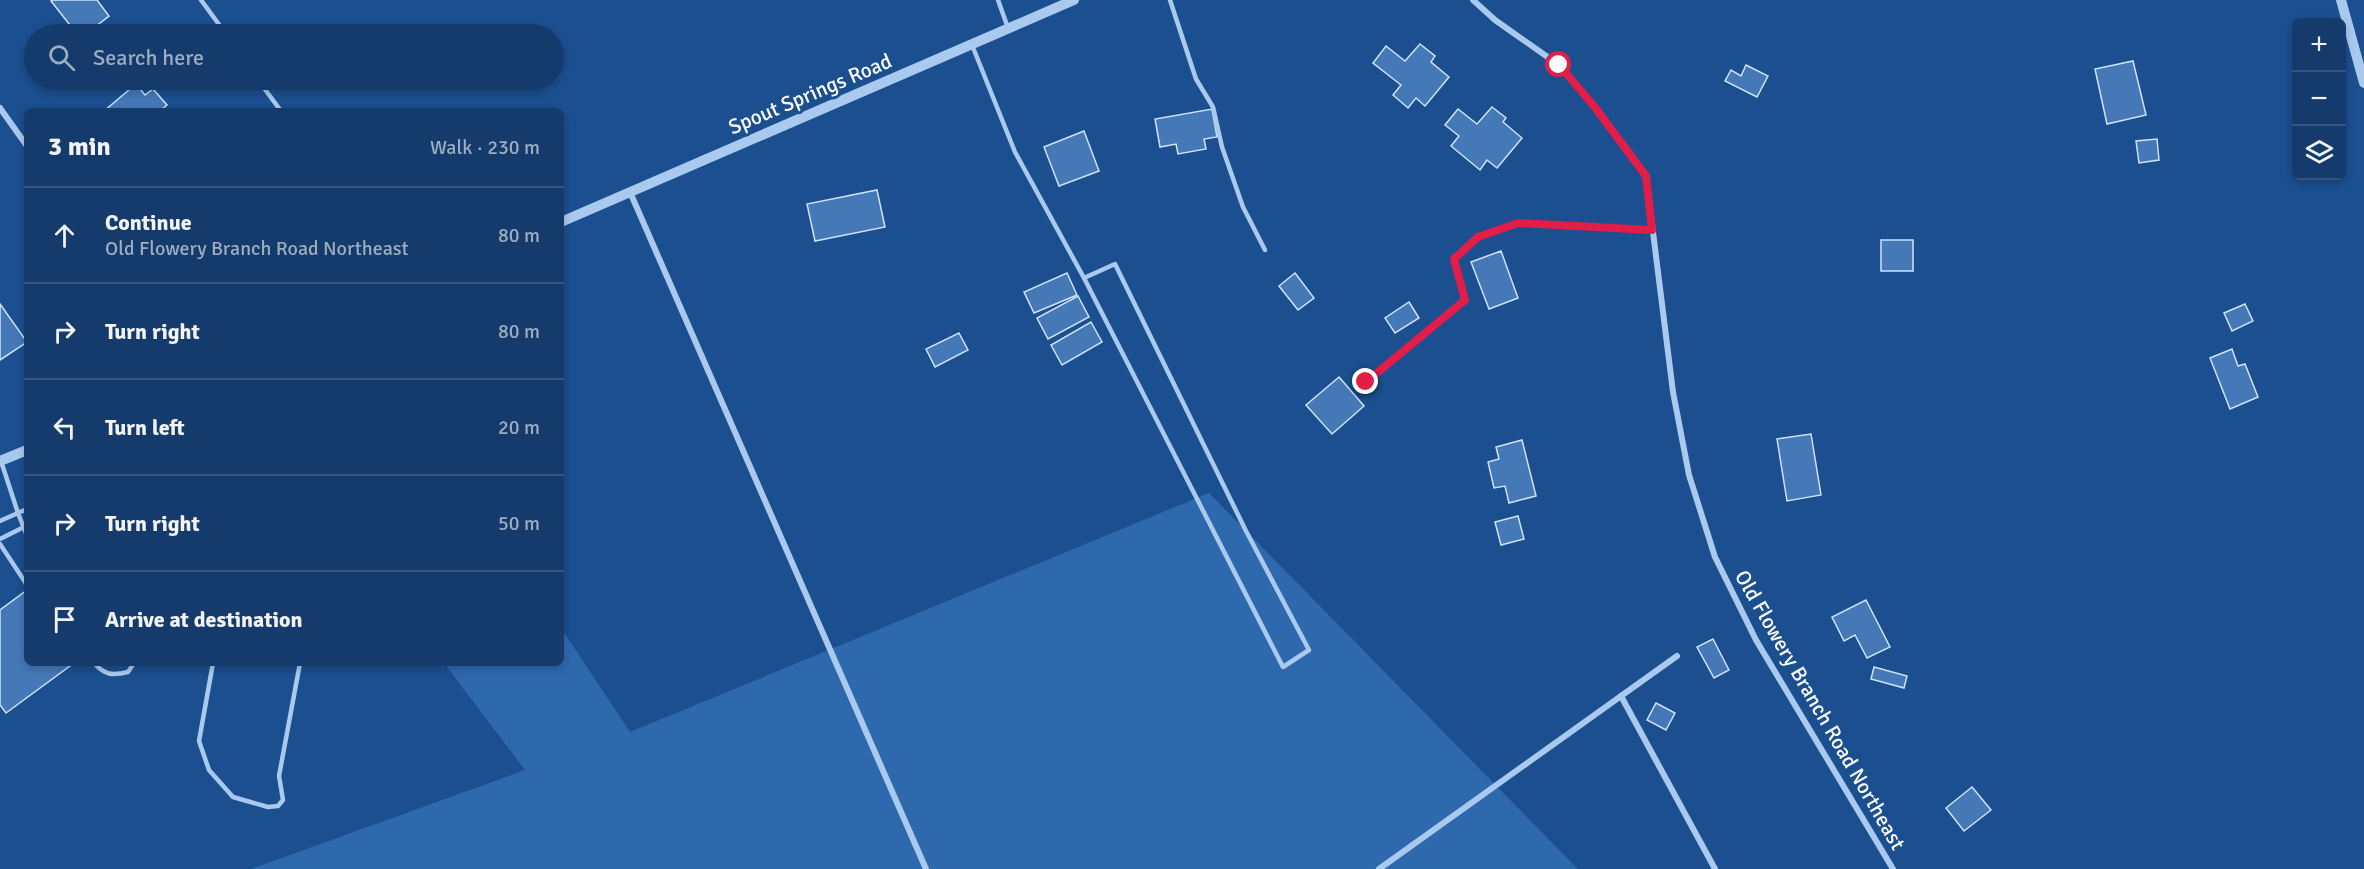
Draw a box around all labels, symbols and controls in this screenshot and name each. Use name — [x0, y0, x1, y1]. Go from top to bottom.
map controls — [2292, 18, 2346, 180]
button: + — [2292, 18, 2346, 72]
search box — [24, 24, 564, 90]
icon: search — [45, 41, 78, 74]
text: Search here — [93, 44, 204, 71]
street label: Spout Springs Road — [724, 48, 896, 140]
route start — [1545, 51, 1571, 77]
button: − — [2292, 72, 2346, 126]
button: layers — [2292, 126, 2346, 180]
text: 3 min — [48, 131, 111, 163]
text: Walk · 230 m — [430, 135, 540, 160]
text: Continue — [105, 209, 192, 236]
icon: ahead — [48, 219, 81, 252]
text: 80 m — [498, 223, 540, 248]
text: Old Flowery Branch Road Northeast — [105, 236, 409, 261]
icon: right — [48, 315, 81, 348]
text: Turn right — [105, 318, 200, 345]
text: 80 m — [498, 319, 540, 344]
route end — [1352, 368, 1378, 394]
icon: left — [48, 411, 81, 444]
text: Turn left — [105, 414, 185, 441]
text: 20 m — [498, 415, 540, 440]
icon: right — [48, 507, 81, 540]
text: Turn right — [105, 510, 200, 537]
text: 50 m — [498, 511, 540, 536]
street label: Old Flowery Branch Road Northeast — [1729, 565, 1911, 855]
icon: arrive — [48, 603, 81, 636]
text: Arrive at destination — [105, 606, 302, 633]

